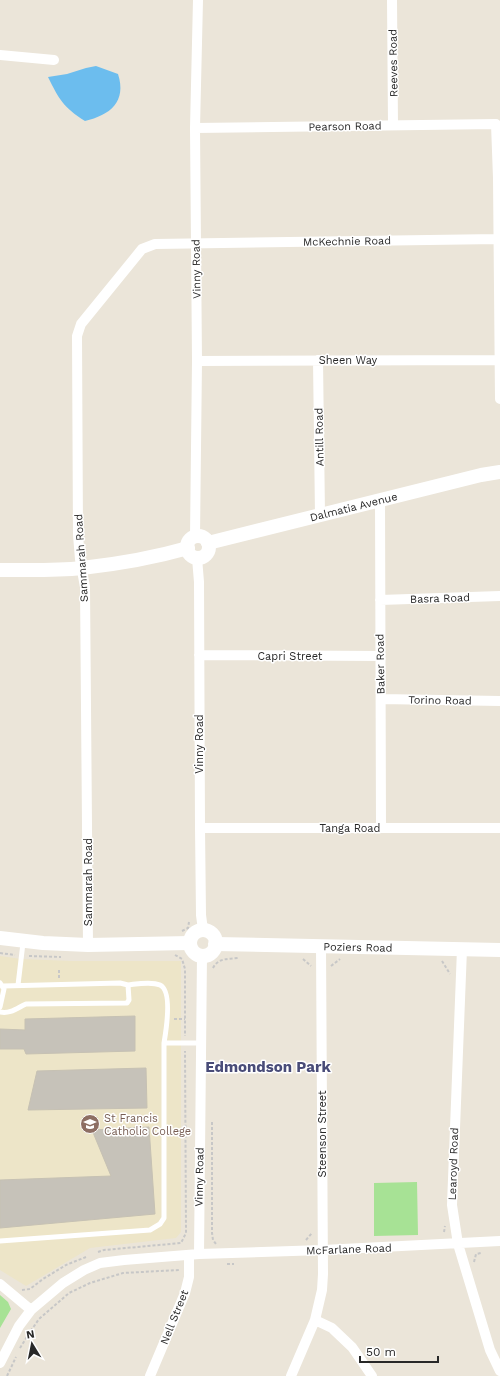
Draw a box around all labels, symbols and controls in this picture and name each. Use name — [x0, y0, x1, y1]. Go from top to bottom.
street label: Reeves Road — [386, 29, 401, 97]
street label: Pearson Road — [308, 119, 382, 134]
street label: McKechnie Road — [303, 234, 391, 249]
street label: Vinny Road — [189, 239, 204, 299]
street label: Sheen Way — [319, 354, 378, 367]
street label: Antill Road — [312, 408, 327, 466]
street label: Dalmatia Avenue — [309, 490, 399, 524]
street label: Sammarah Road — [72, 513, 91, 602]
street label: Basra Road — [410, 591, 470, 606]
street label: Baker Road — [373, 634, 388, 694]
street label: Capri Street — [258, 650, 323, 663]
street label: Torino Road — [408, 693, 472, 708]
street label: Vinny Road — [193, 714, 206, 774]
street label: Tanga Road — [320, 822, 381, 835]
street label: Sammarah Road — [82, 838, 95, 926]
street label: Poziers Road — [323, 940, 393, 955]
district label: Edmondson Park — [205, 1058, 331, 1076]
street label: Steenson Street — [316, 1090, 329, 1178]
place label: St Francis Catholic College — [104, 1112, 191, 1138]
school or university icon: St Francis Catholic College — [79, 1113, 101, 1135]
street label: Learoyd Road — [446, 1127, 461, 1201]
street label: Vinny Road — [192, 1147, 207, 1207]
street label: McFarlane Road — [306, 1242, 392, 1257]
street label: Nell Street — [158, 1288, 191, 1346]
north arrow — [12, 1324, 52, 1364]
text: N — [25, 1328, 35, 1342]
scale bar — [360, 1338, 438, 1364]
text: 50 m — [366, 1345, 396, 1359]

